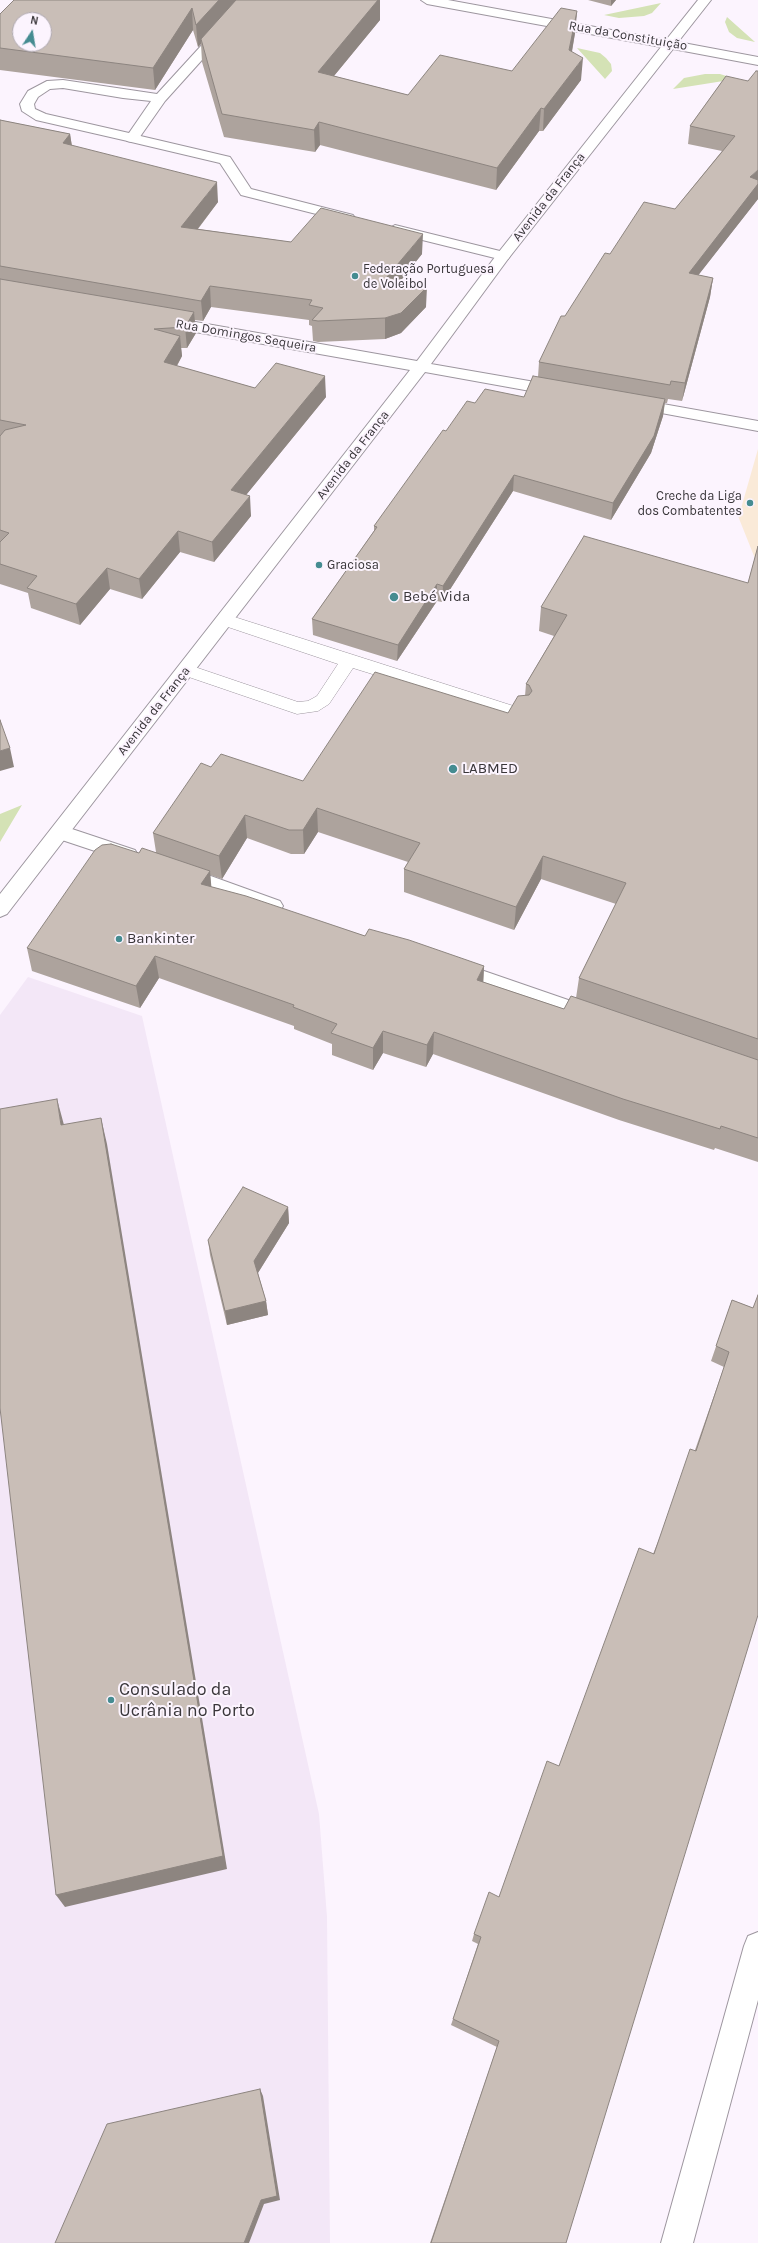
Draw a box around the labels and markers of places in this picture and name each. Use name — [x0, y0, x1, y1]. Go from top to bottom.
place label: Federação Portuguesa de Voleibol — [363, 261, 494, 292]
marker: Federação Portuguesa de Voleibol — [350, 271, 360, 281]
place label: Creche da Liga dos Combatentes — [637, 488, 742, 519]
marker: Creche da Liga dos Combatentes — [745, 498, 755, 508]
place label: Graciosa — [327, 557, 379, 573]
marker: Graciosa — [314, 560, 324, 570]
place label: Bebé Vida — [403, 588, 470, 606]
marker: Bebé Vida — [388, 591, 400, 603]
place label: LABMED — [462, 760, 518, 778]
marker: LABMED — [447, 763, 459, 775]
place label: Bankinter — [127, 930, 194, 948]
marker: Bankinter — [114, 934, 124, 944]
place label: Consulado da Ucrânia no Porto — [119, 1679, 255, 1722]
marker: Consulado da Ucrânia no Porto — [106, 1695, 116, 1705]

